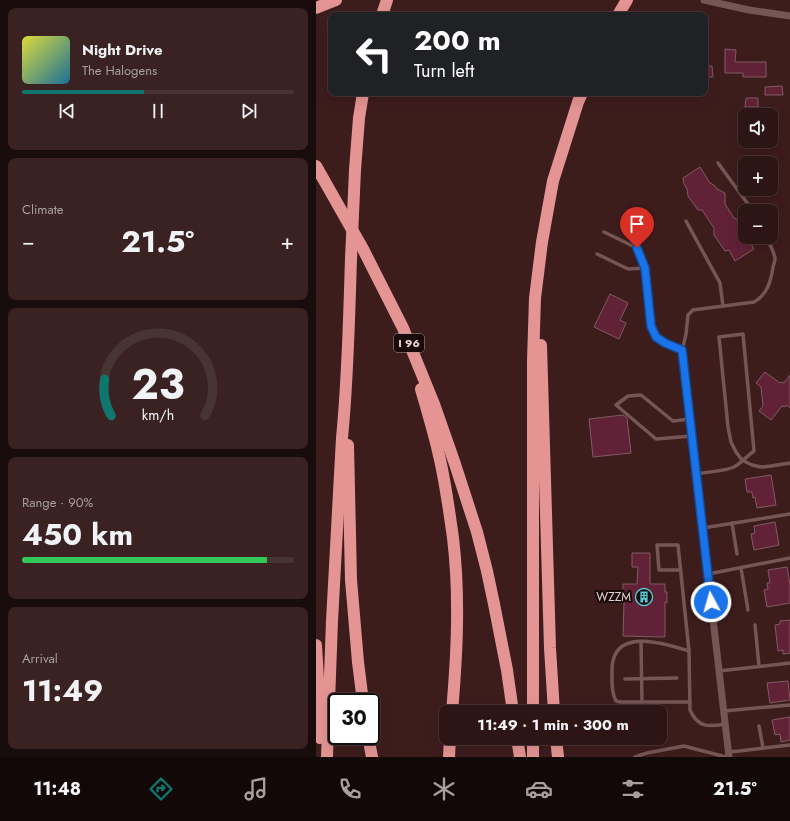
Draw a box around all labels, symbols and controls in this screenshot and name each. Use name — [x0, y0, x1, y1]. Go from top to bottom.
text: 200 m — [414, 20, 501, 61]
icon: left — [348, 28, 400, 80]
text: Night Drive — [82, 39, 163, 61]
text: Turn left — [414, 58, 474, 84]
text: The Halogens — [82, 61, 157, 80]
icon: previous — [56, 100, 78, 122]
icon: pause — [147, 100, 169, 122]
icon: next — [238, 100, 260, 122]
map controls — [738, 108, 778, 244]
button: sound — [738, 108, 778, 148]
button: + — [738, 156, 778, 196]
text: Climate — [22, 200, 63, 219]
button: − — [738, 204, 778, 244]
pin — [620, 207, 654, 248]
icon: arrive — [626, 213, 648, 235]
text: 21.5° — [121, 220, 194, 263]
text: − — [22, 225, 35, 257]
text: + — [280, 225, 294, 257]
road number: I 96 — [394, 334, 424, 352]
text: 23 — [131, 354, 185, 415]
text: km/h — [142, 405, 174, 425]
text: Range · 90% — [22, 493, 93, 512]
text: 450 km — [22, 513, 133, 556]
position arrow — [690, 581, 732, 623]
building icon: WZZM — [634, 587, 654, 607]
place label: WZZM — [596, 588, 631, 606]
text: Arrival — [22, 649, 58, 668]
text: 11:49 — [22, 669, 103, 712]
speed limit sign: 30 — [328, 693, 380, 745]
text: 11:49 · 1 min · 300 m — [477, 714, 629, 736]
icon: directions — [147, 775, 175, 803]
icon: music — [242, 775, 270, 803]
icon: phone — [336, 775, 364, 803]
icon: climate — [430, 775, 458, 803]
icon: car — [525, 775, 553, 803]
icon: filters — [619, 775, 647, 803]
text: 11:48 — [33, 776, 81, 802]
text: 21.5° — [713, 776, 757, 802]

